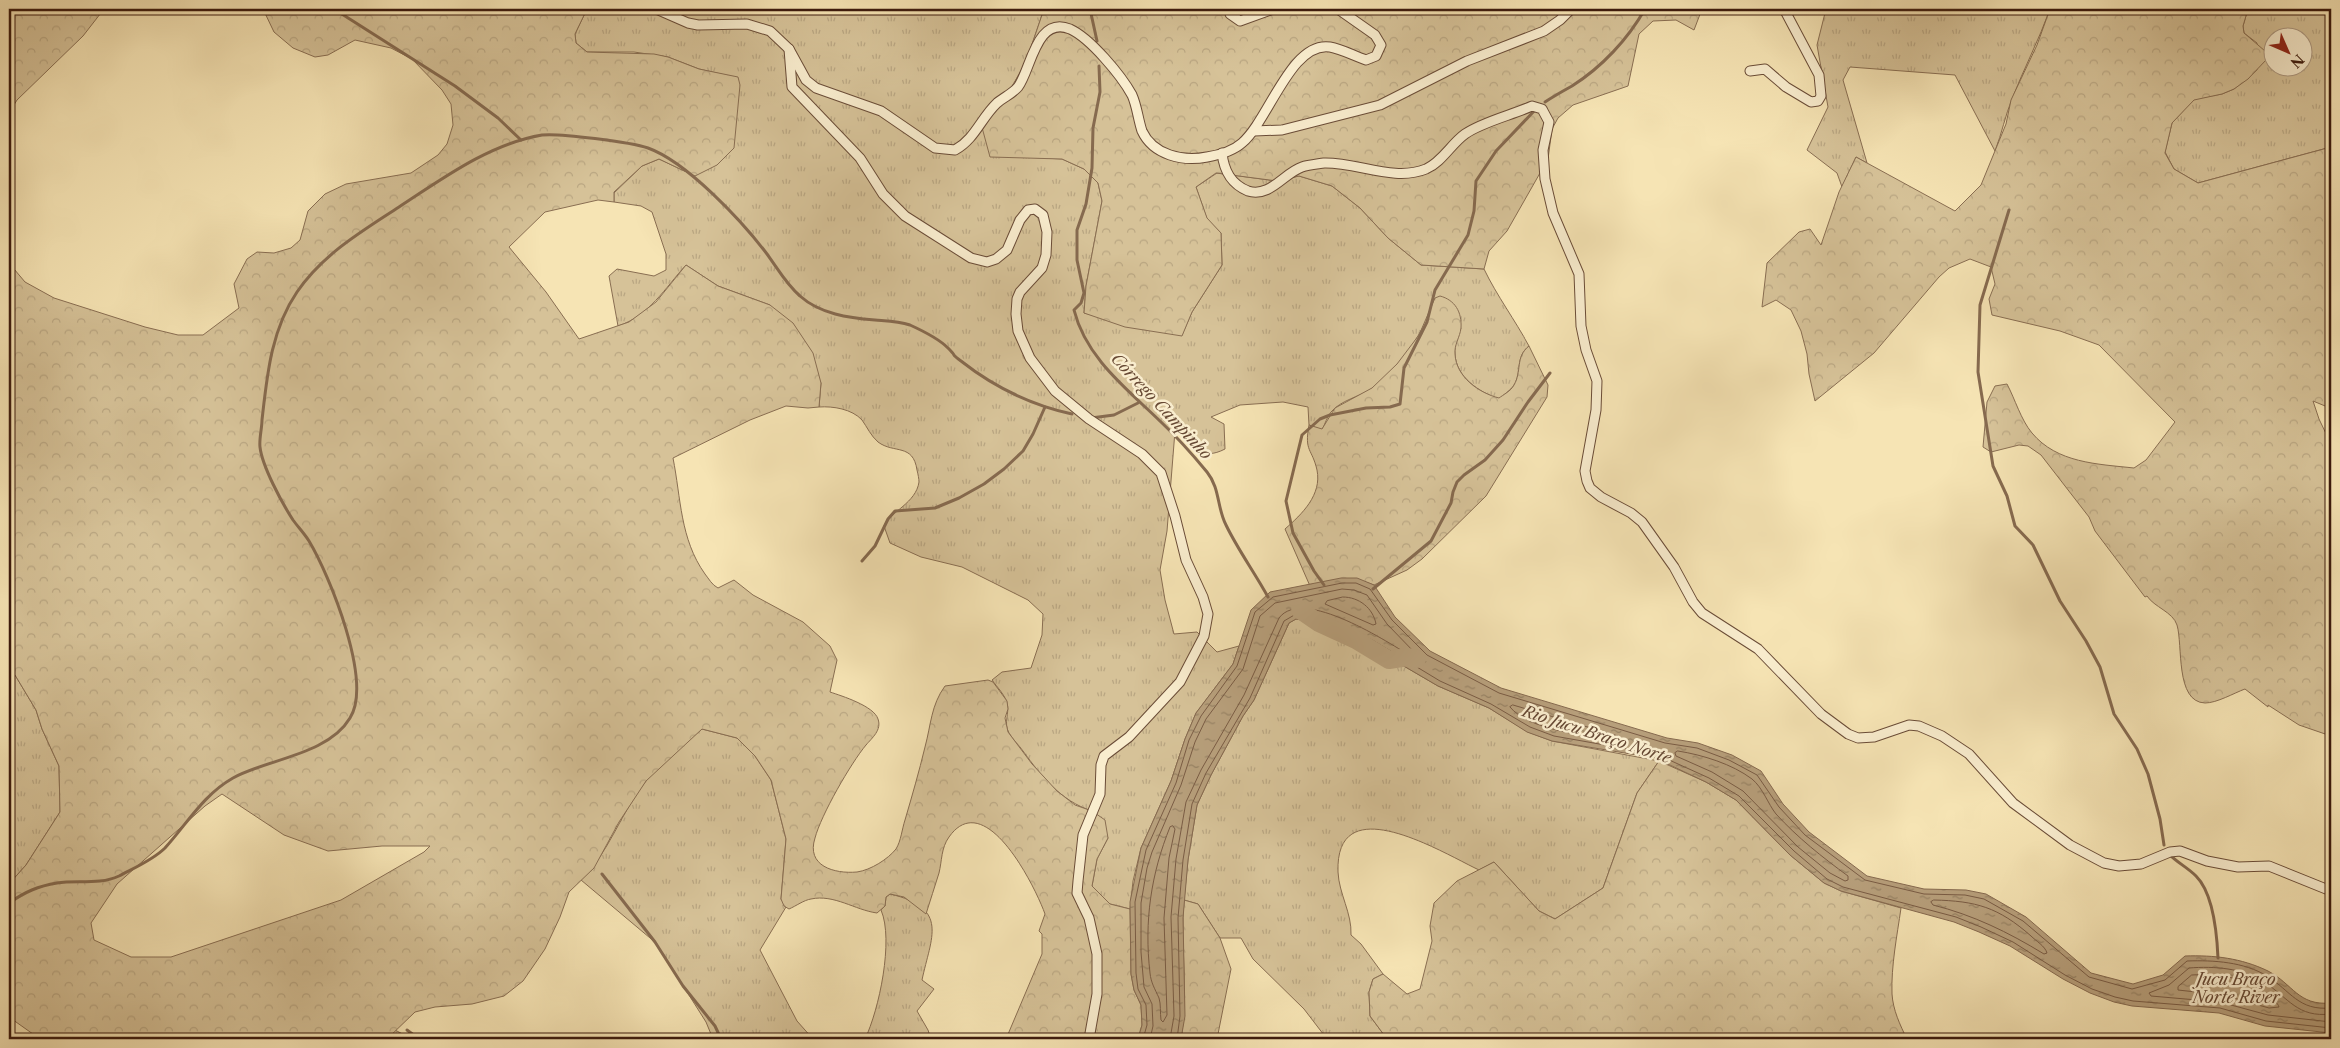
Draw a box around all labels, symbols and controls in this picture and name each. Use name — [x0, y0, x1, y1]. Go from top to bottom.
north arrow — [2262, 28, 2312, 78]
text: N — [2287, 51, 2308, 72]
water label: Córrego Campinho — [1107, 348, 1217, 464]
water label: Rio Jucu Braço Norte — [1518, 700, 1675, 768]
water label: Jucu Braço Norte River — [2190, 969, 2281, 1007]

